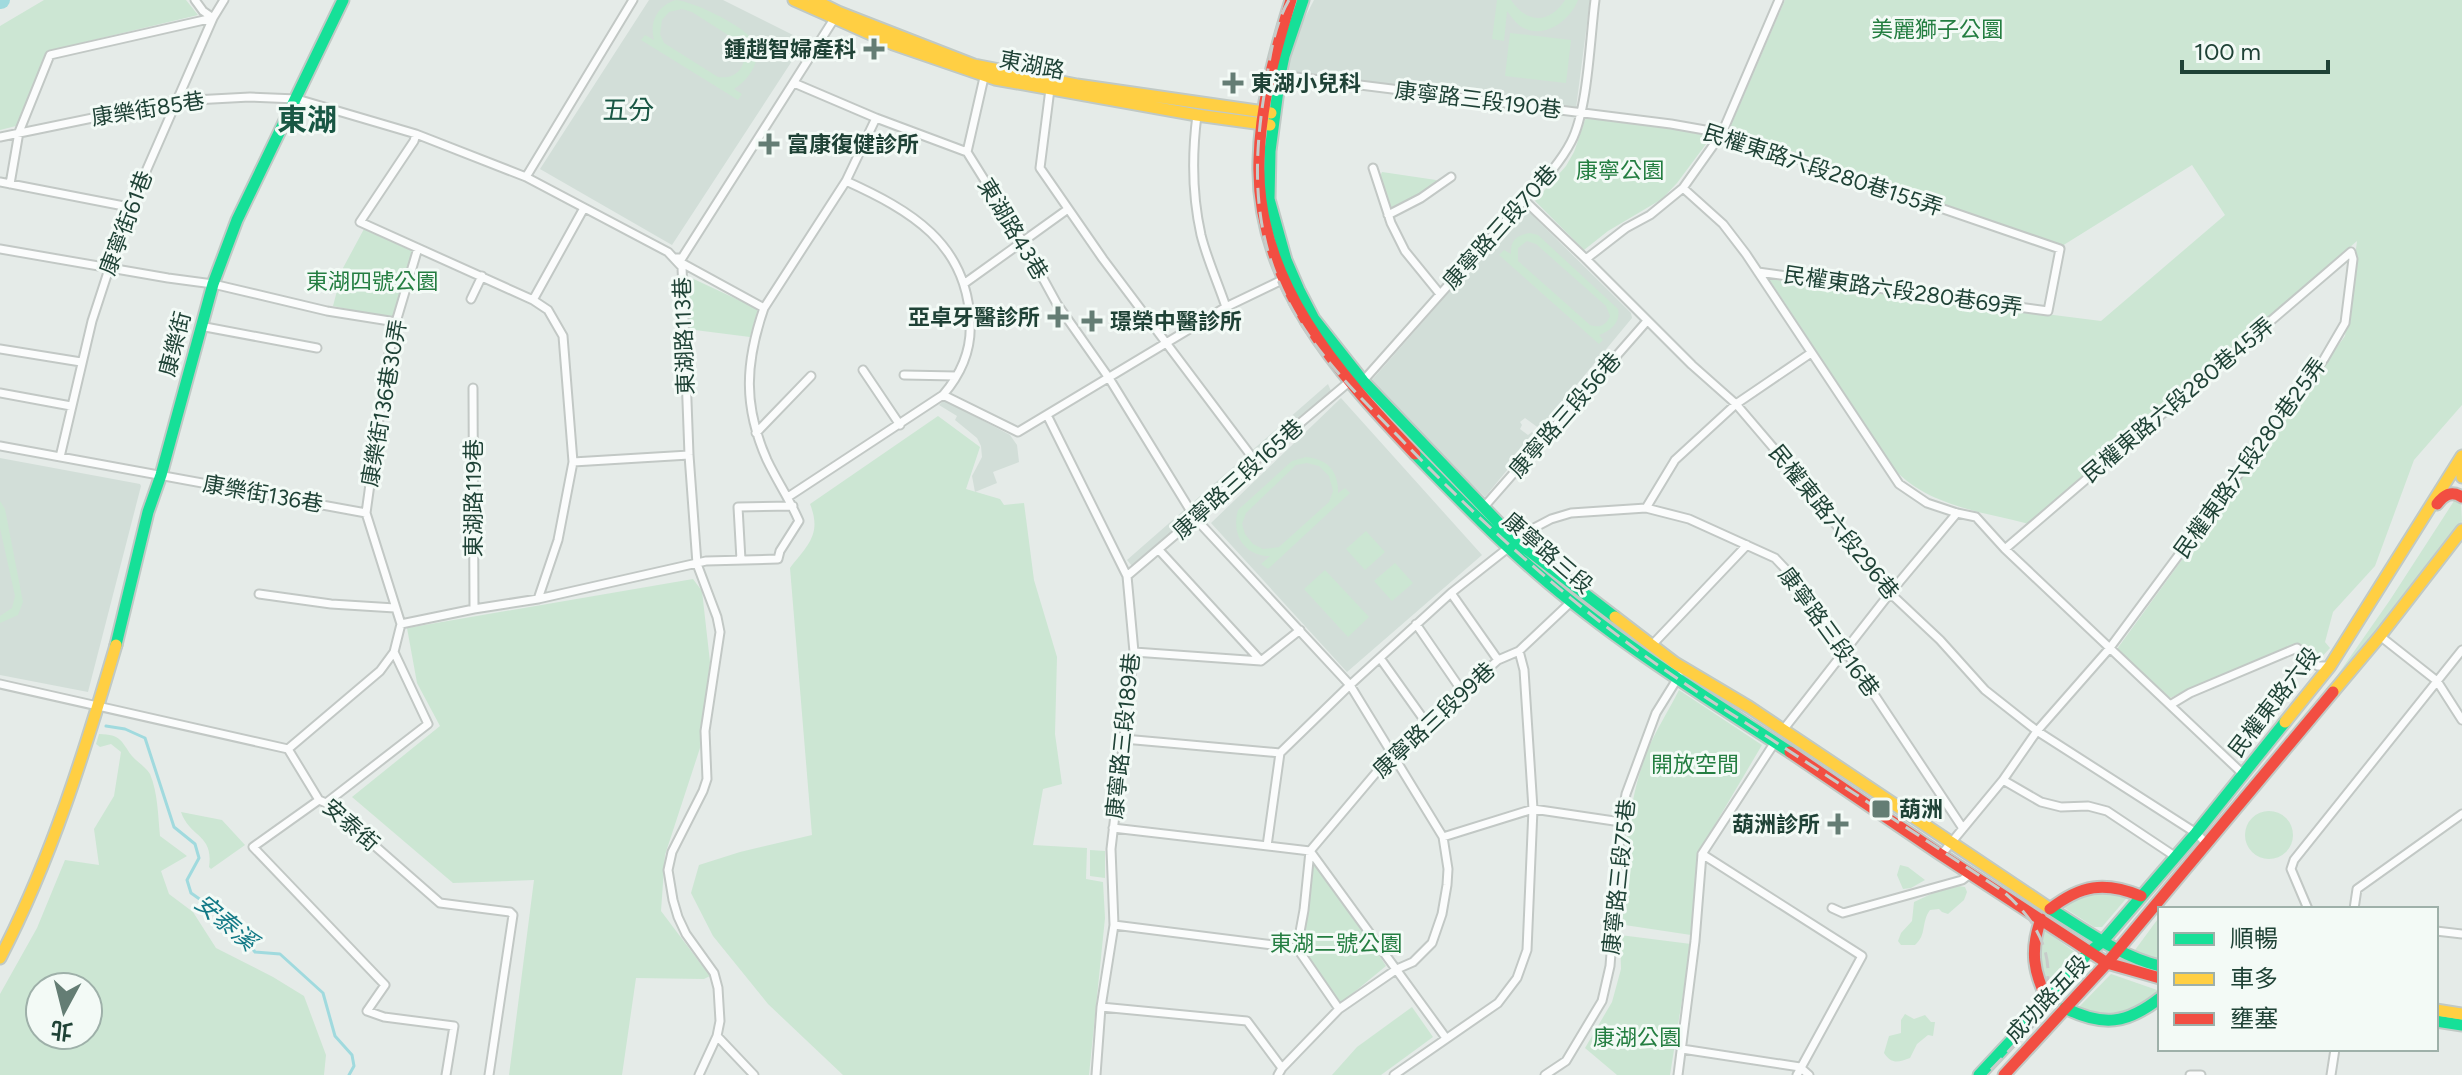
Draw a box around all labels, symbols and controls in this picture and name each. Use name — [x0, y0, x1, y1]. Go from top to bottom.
park label: 美麗獅子公圜 — [1871, 16, 2003, 43]
scale bar — [2182, 24, 2328, 74]
place label: 鍾趙智婦產科 — [724, 36, 856, 63]
text: 100 m — [2194, 37, 2261, 66]
marker: 鍾趙智婦產科 — [863, 38, 885, 60]
street label: 東湖路 — [997, 45, 1067, 85]
place label: 東湖小兒科 — [1251, 70, 1361, 97]
marker: 東湖小兒科 — [1222, 72, 1244, 94]
street label: 康寧路三段190巷 — [1393, 76, 1563, 124]
street label: 康樂街85巷 — [90, 87, 206, 131]
district label: 五分 — [602, 94, 654, 126]
district label: 東湖 — [277, 101, 337, 138]
street label: 民權東路六段280巷155弄 — [1700, 118, 1946, 222]
place label: 富康復健診所 — [787, 131, 919, 158]
marker: 富康復健診所 — [758, 133, 780, 155]
park label: 康寧公園 — [1576, 157, 1664, 184]
street label: 康寧路三段70巷 — [1437, 159, 1563, 295]
street label: 康寧街61巷 — [94, 167, 158, 279]
street label: 東湖路43巷 — [972, 173, 1054, 285]
street label: 民權東路六段280巷69弄 — [1782, 261, 2024, 321]
park label: 東湖四號公園 — [306, 268, 438, 295]
street label: 東湖路113巷 — [668, 276, 700, 396]
place label: 亞卓牙醫診所 — [908, 304, 1040, 331]
marker: 亞卓牙醫診所 — [1047, 306, 1069, 328]
place label: 璟榮中醫診所 — [1110, 308, 1242, 335]
street label: 康樂街 — [153, 309, 197, 379]
marker: 璟榮中醫診所 — [1081, 310, 1103, 332]
street label: 民權東路六段280巷45弄 — [2077, 312, 2279, 488]
street label: 康樂街136巷30弄 — [356, 317, 412, 489]
street label: 康寧路三段56巷 — [1503, 347, 1627, 483]
street label: 民權東路六段280巷25弄 — [2168, 353, 2332, 563]
street label: 康寧路三段165巷 — [1167, 413, 1309, 545]
street label: 東湖路119巷 — [460, 439, 487, 557]
street label: 民權東路六段296巷 — [1763, 439, 1905, 605]
street label: 康樂街136巷 — [201, 470, 325, 518]
street label: 康寧路三段 — [1498, 507, 1598, 599]
street label: 康寧路三段16巷 — [1773, 562, 1885, 702]
street label: 民權東路六段 — [2223, 642, 2325, 762]
street label: 康寧路三段189巷 — [1101, 652, 1145, 820]
street label: 康寧路三段99巷 — [1367, 657, 1501, 783]
park label: 開放空間 — [1651, 751, 1739, 778]
street label: 安泰街 — [317, 793, 385, 857]
place label: 葫洲 — [1899, 796, 1943, 823]
street label: 康寧路三段75巷 — [1597, 798, 1641, 956]
marker: 葫洲 — [1870, 798, 1892, 820]
place label: 葫洲診所 — [1732, 811, 1820, 838]
marker: 葫洲診所 — [1827, 813, 1849, 835]
water label: 安泰溪 — [189, 888, 265, 958]
legend — [2158, 907, 2438, 1051]
text: 順暢 — [2230, 924, 2278, 953]
park label: 東湖二號公園 — [1270, 930, 1402, 957]
street label: 成功路五段 — [2000, 950, 2094, 1048]
text: 車多 — [2230, 964, 2278, 993]
north arrow — [24, 971, 104, 1051]
text: 壅塞 — [2230, 1004, 2278, 1033]
text: 北 — [49, 1016, 74, 1045]
park label: 康湖公園 — [1593, 1024, 1681, 1051]

